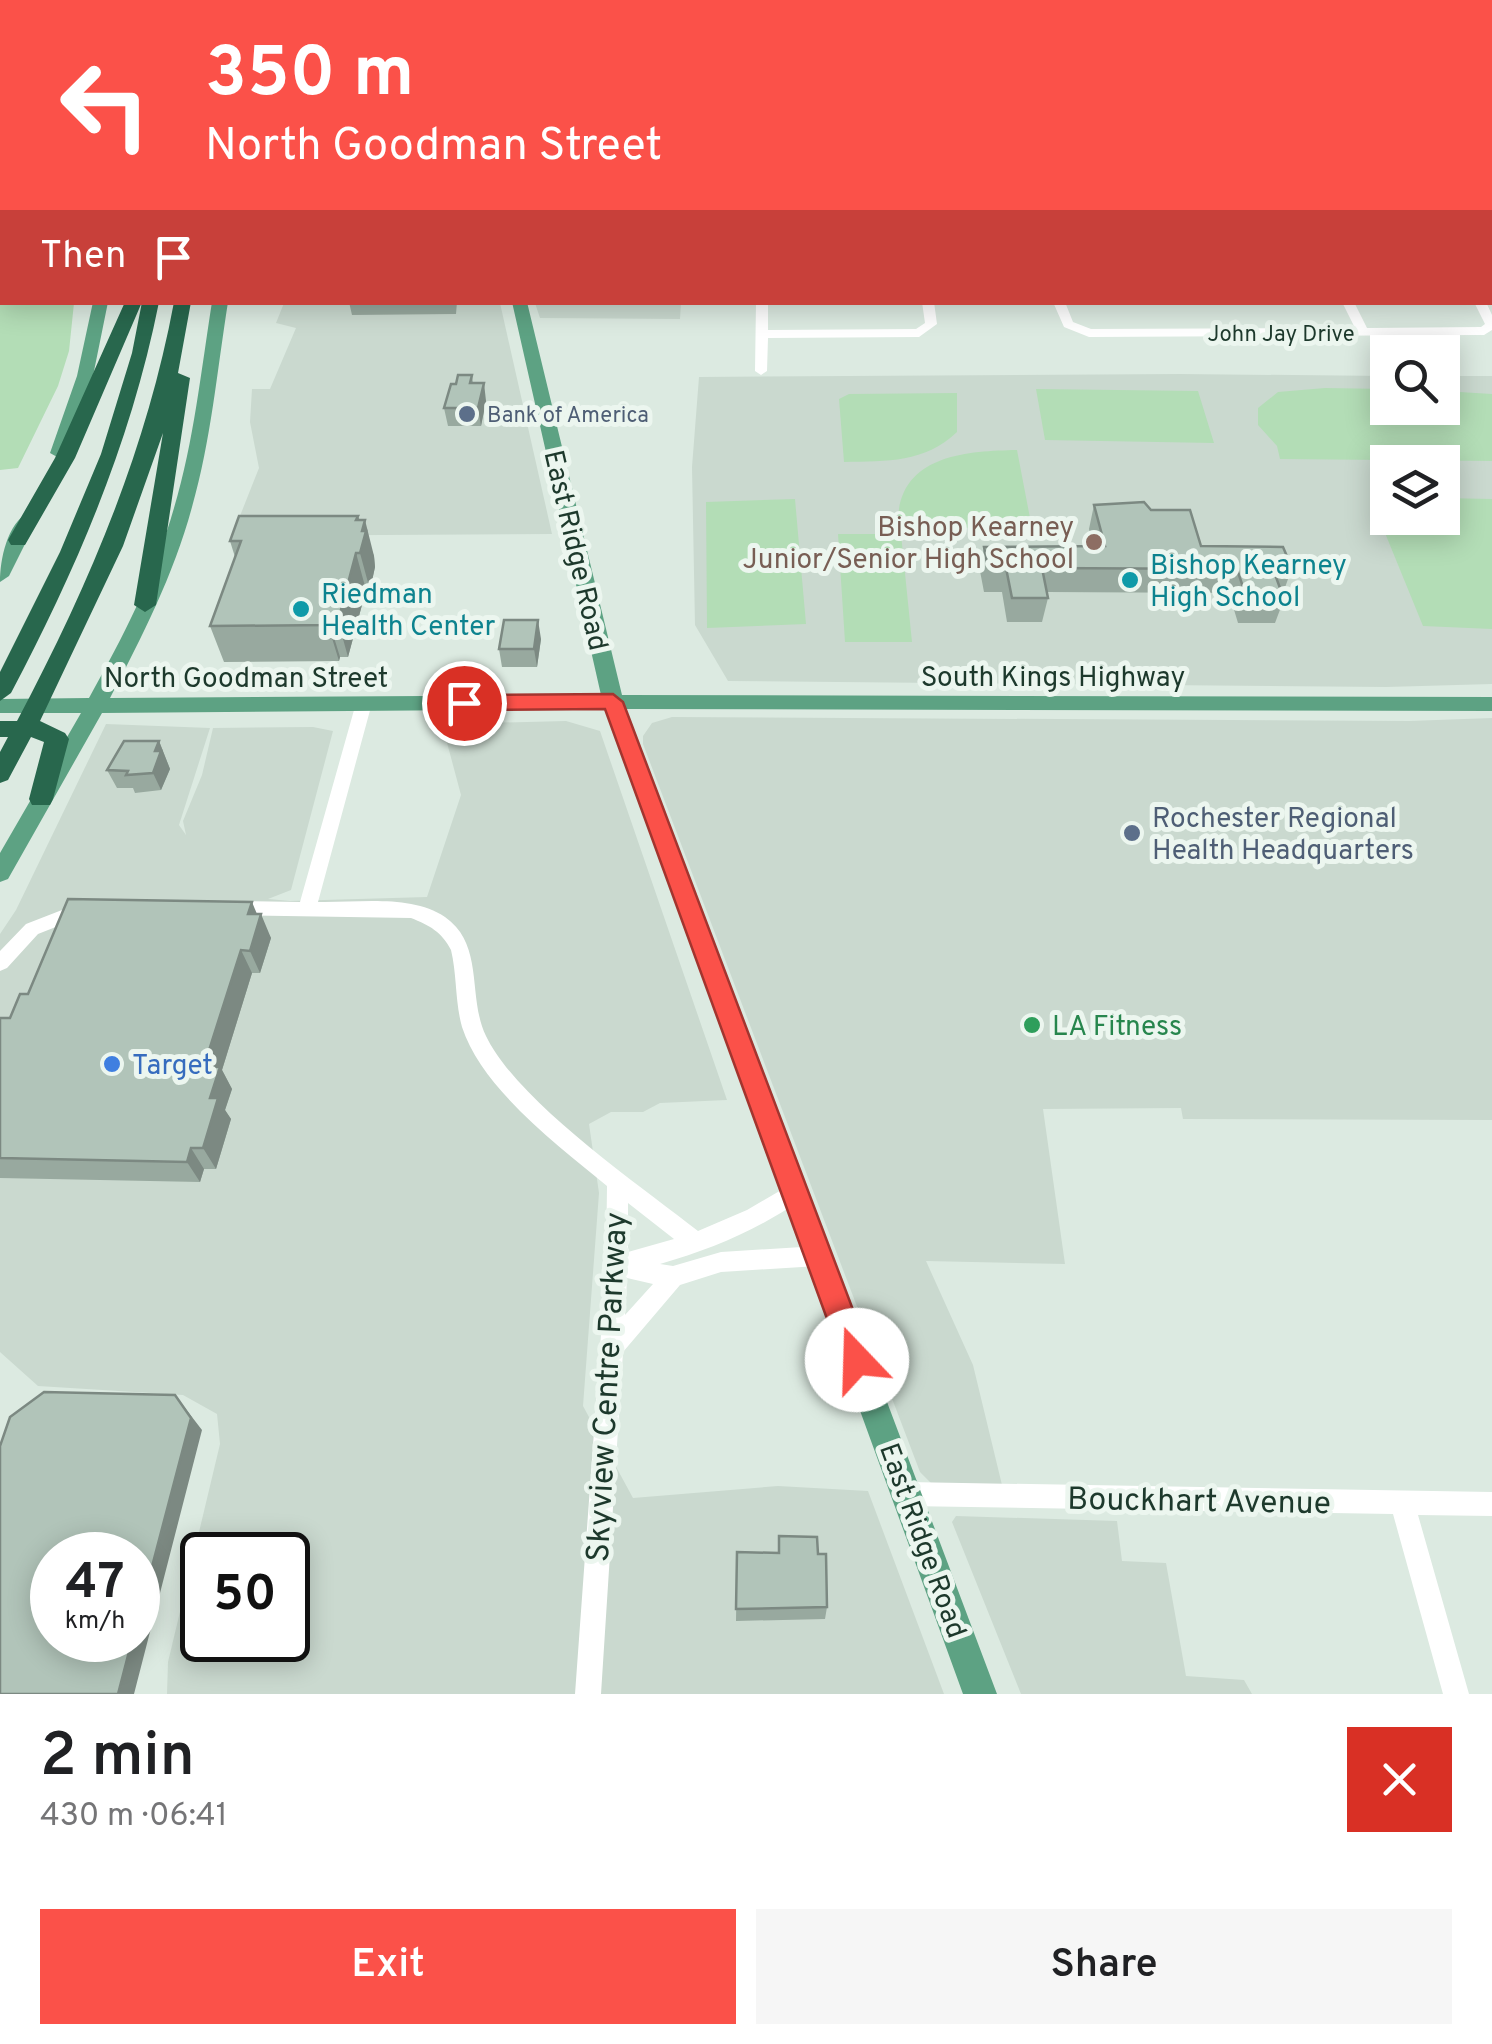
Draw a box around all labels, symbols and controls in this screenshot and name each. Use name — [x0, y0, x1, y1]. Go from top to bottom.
text: 350 m — [205, 32, 414, 121]
icon: left — [40, 40, 170, 170]
text: North Goodman Street — [205, 119, 662, 176]
icon: arrive — [146, 230, 201, 285]
text: Then — [40, 233, 126, 282]
street label: John Jay Drive — [1208, 322, 1354, 349]
map controls — [1370, 335, 1460, 535]
button: search — [1370, 335, 1460, 425]
marker: Bank of America — [456, 403, 478, 425]
place label: Bank of America — [487, 403, 649, 430]
button: layers — [1370, 445, 1460, 535]
street label: East Ridge Road — [533, 447, 615, 655]
place label: Bishop Kearney Junior/Senior High School — [742, 511, 1074, 579]
marker: Bishop Kearney Junior/Senior High School — [1083, 531, 1105, 553]
place label: Bishop Kearney High School — [1150, 549, 1347, 617]
marker: Bishop Kearney High School — [1119, 569, 1141, 591]
place label: Riedman Health Center — [321, 578, 496, 646]
marker: Riedman Health Center — [290, 598, 312, 620]
pin — [422, 661, 507, 746]
street label: South Kings Highway — [921, 661, 1185, 697]
street label: North Goodman Street — [104, 662, 388, 698]
icon: arrive — [437, 676, 492, 731]
place label: Rochester Regional Health Headquarters — [1152, 802, 1414, 870]
marker: Rochester Regional Health Headquarters — [1121, 822, 1143, 844]
place label: LA Fitness — [1052, 1010, 1182, 1046]
marker: LA Fitness — [1021, 1014, 1043, 1036]
place label: Target — [132, 1049, 213, 1085]
marker: Target — [101, 1053, 123, 1075]
street label: Skyview Centre Parkway — [580, 1211, 638, 1563]
position arrow — [805, 1308, 909, 1412]
street label: East Ridge Road — [869, 1439, 973, 1643]
street label: Bouckhart Avenue — [1067, 1481, 1331, 1525]
speed limit sign: 50 — [180, 1532, 310, 1662]
text: 47 — [66, 1553, 124, 1616]
text: km/h — [65, 1606, 125, 1638]
text: 2 min — [40, 1721, 195, 1797]
button: close — [1347, 1727, 1452, 1832]
text: 430 m · 06:41 — [40, 1797, 228, 1837]
button: Exit — [40, 1909, 736, 2024]
button: Share — [756, 1909, 1452, 2024]

